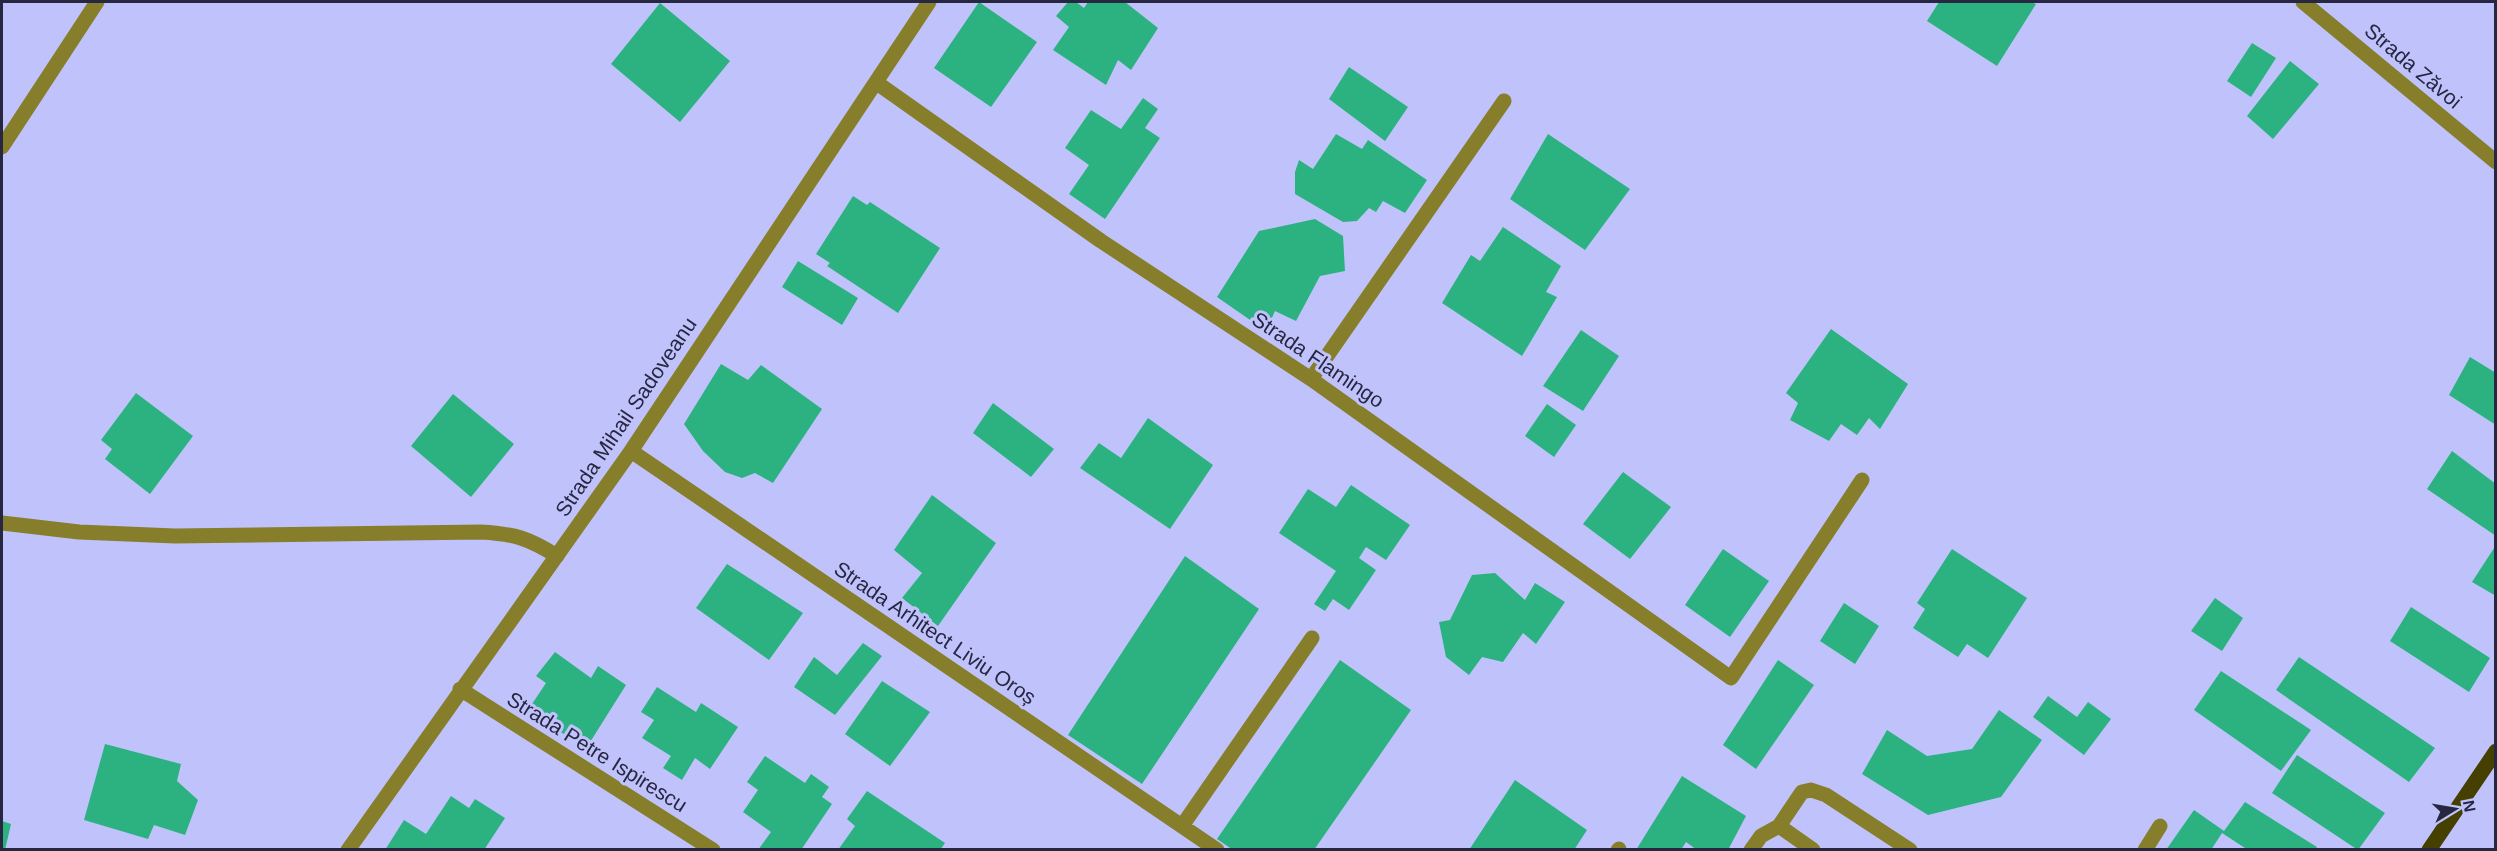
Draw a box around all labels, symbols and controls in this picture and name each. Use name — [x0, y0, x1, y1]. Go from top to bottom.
street label: Strada Zăvoi — [2360, 19, 2466, 113]
street label: Strada Flamingo — [1248, 307, 1389, 412]
street label: Strada Mihail Sadoveanu — [550, 313, 701, 520]
street label: Strada Arhitect Liviu Oroș — [830, 556, 1040, 709]
street label: Strada Petre Ispirescu — [503, 687, 691, 816]
north arrow — [2425, 779, 2485, 839]
text: N — [2460, 799, 2479, 814]

